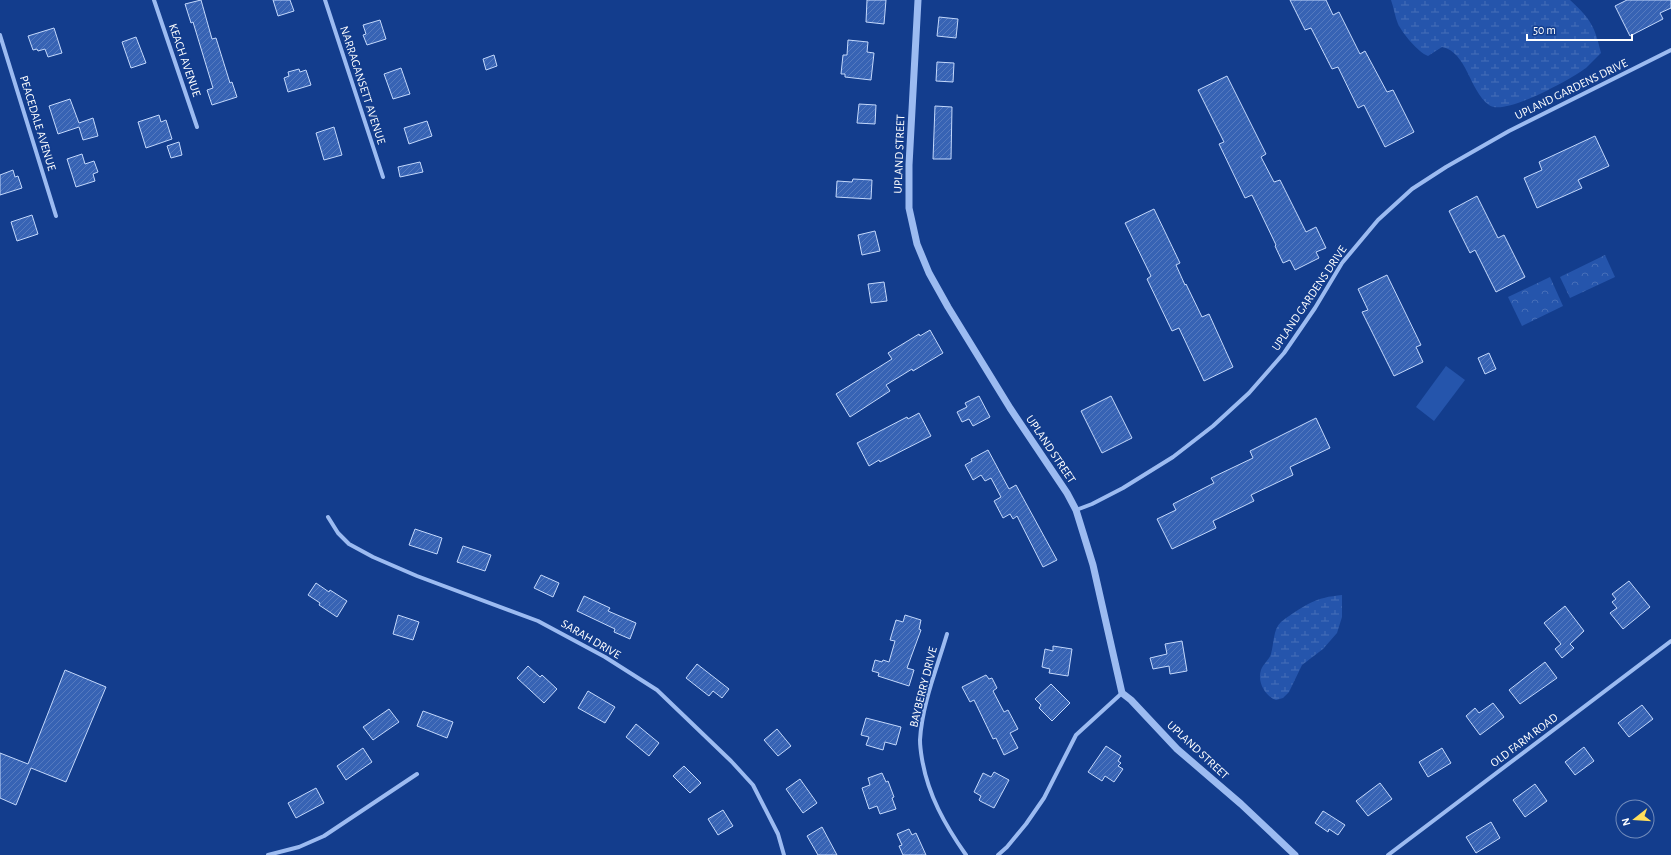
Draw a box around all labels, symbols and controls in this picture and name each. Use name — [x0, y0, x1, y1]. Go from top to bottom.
scale bar — [1527, 16, 1632, 42]
street label: KEACH AVENUE — [167, 22, 203, 98]
street label: NARRAGANSETT AVENUE — [338, 24, 388, 146]
text: 50 m — [1533, 24, 1556, 36]
street label: UPLAND GARDENS DRIVE — [1513, 56, 1629, 122]
street label: PEACEDALE AVENUE — [18, 74, 58, 172]
street label: UPLAND STREET — [892, 114, 906, 194]
street label: UPLAND GARDENS DRIVE — [1269, 243, 1349, 353]
street label: UPLAND STREET — [1024, 413, 1078, 485]
street label: SARAH DRIVE — [559, 617, 623, 661]
street label: BAYBERRY DRIVE — [907, 645, 939, 729]
street label: OLD FARM ROAD — [1488, 711, 1560, 769]
street label: UPLAND STREET — [1165, 719, 1231, 781]
north arrow — [1615, 799, 1655, 839]
text: N — [1620, 817, 1632, 827]

